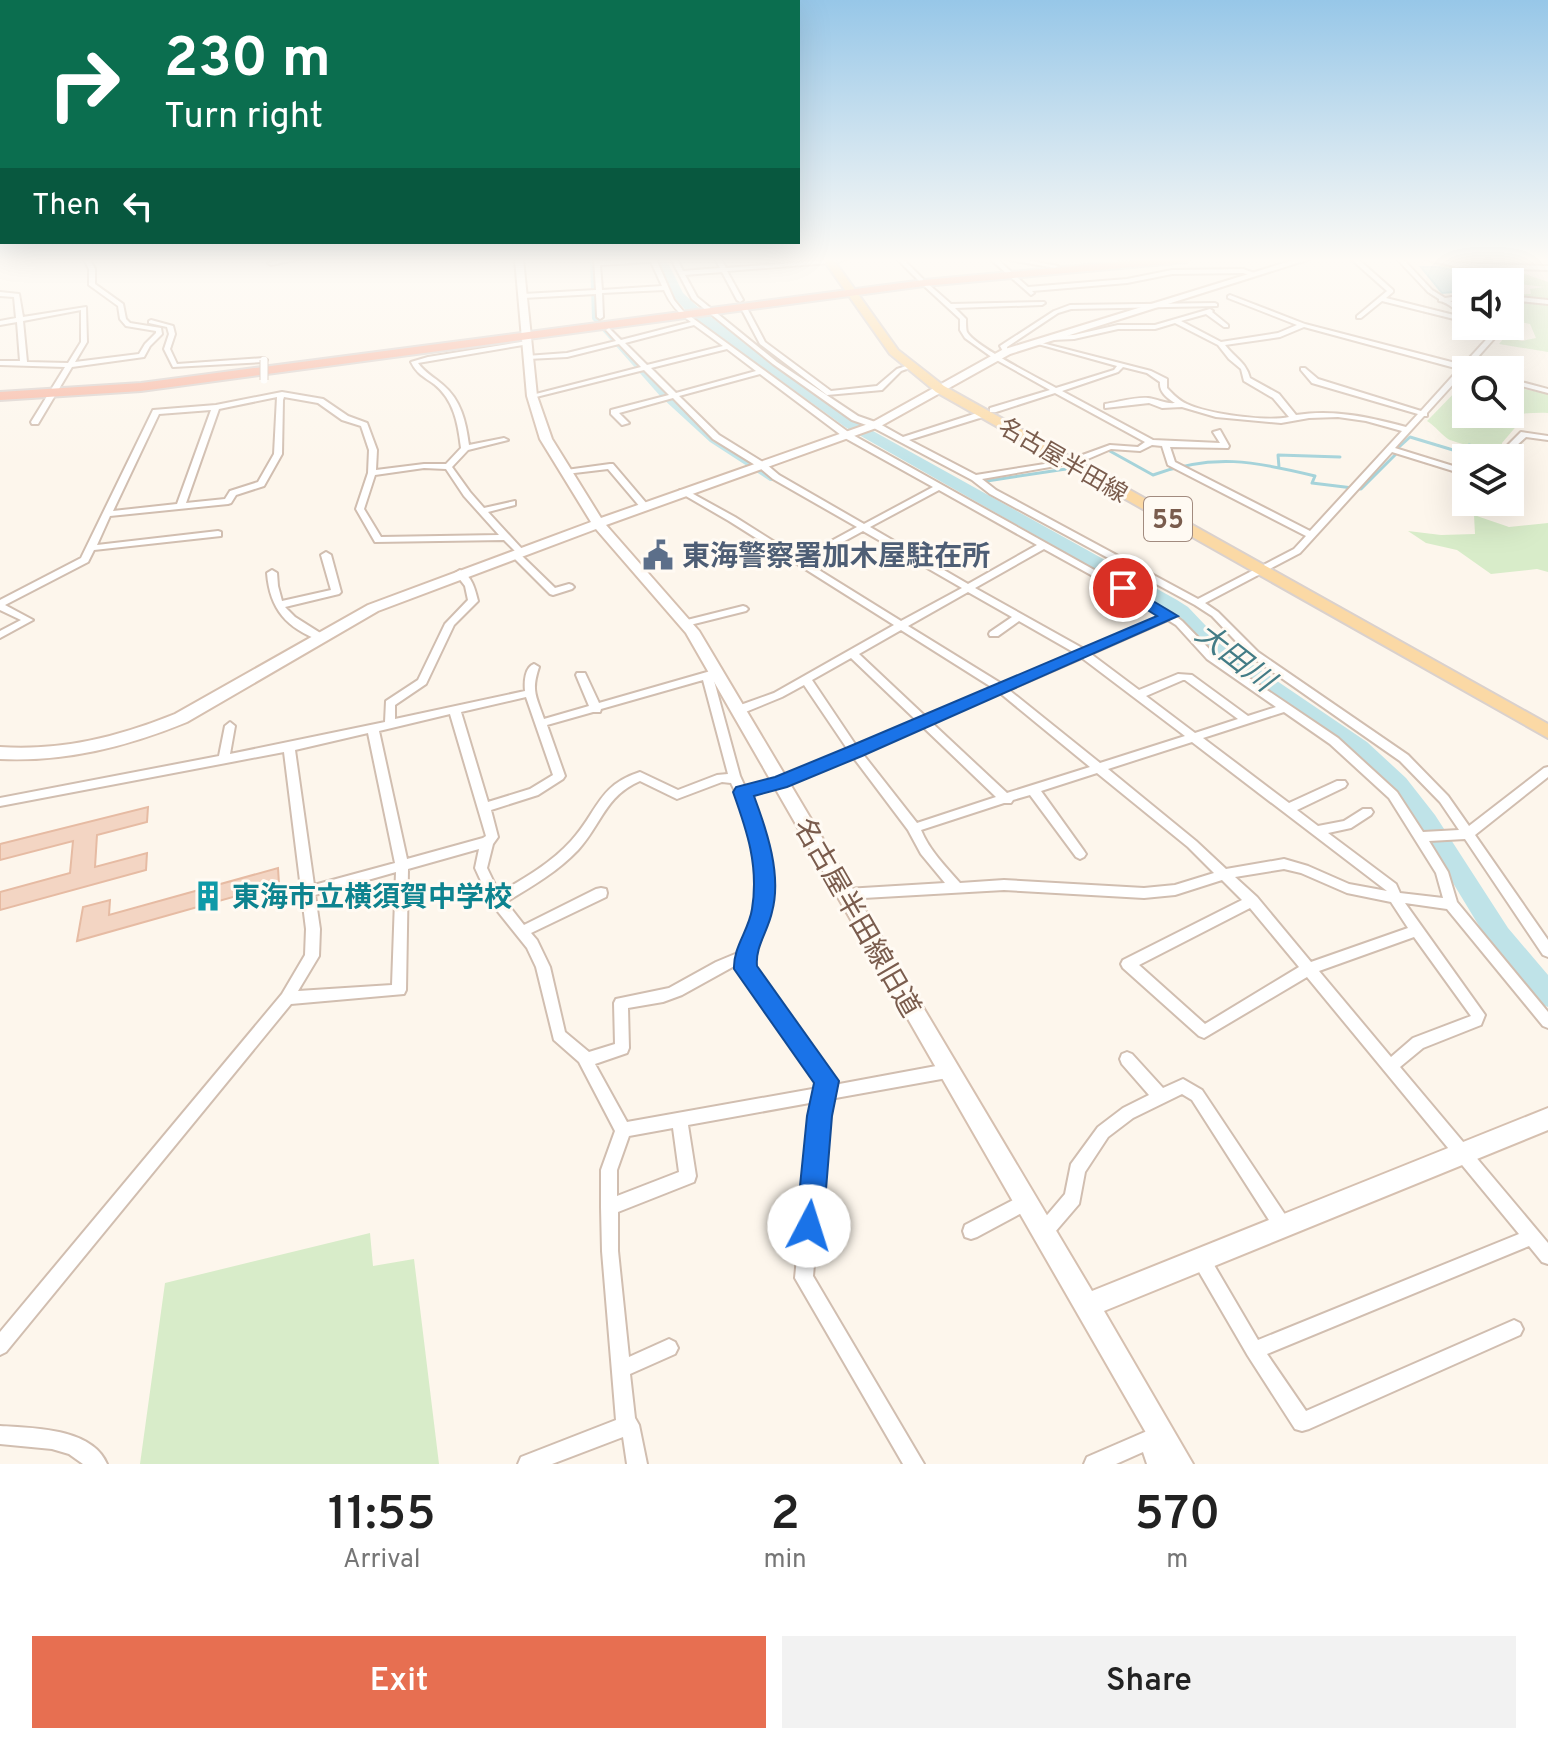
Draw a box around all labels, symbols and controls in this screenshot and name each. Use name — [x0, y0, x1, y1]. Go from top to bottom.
text: 230 m — [164, 26, 331, 96]
icon: right — [32, 32, 136, 136]
text: Turn right — [164, 95, 323, 141]
icon: left — [116, 184, 160, 228]
text: Then — [32, 188, 100, 225]
map controls — [1452, 268, 1524, 516]
button: sound — [1452, 268, 1524, 340]
button: search — [1452, 356, 1524, 428]
street label: 名古屋半田線 — [992, 413, 1132, 511]
button: layers — [1452, 444, 1524, 516]
road number: 55 — [1144, 497, 1192, 541]
public building icon: 東海警察署加木屋駐在所 — [641, 538, 675, 572]
place label: 東海警察署加木屋駐在所 — [682, 540, 990, 576]
pin — [1089, 554, 1157, 622]
icon: arrive — [1101, 566, 1145, 610]
water label: 大田川 — [1187, 617, 1283, 703]
street label: 名古屋半田線旧道 — [784, 812, 927, 1025]
building icon: 東海市立横須賀中学校 — [191, 879, 225, 913]
place label: 東海市立横須賀中学校 — [232, 881, 512, 917]
position arrow — [767, 1184, 851, 1268]
text: 11:55 — [328, 1486, 436, 1546]
text: 2 — [770, 1486, 800, 1546]
text: 570 — [1134, 1486, 1220, 1546]
text: Arrival — [343, 1544, 420, 1577]
text: min — [763, 1544, 807, 1577]
text: m — [1166, 1544, 1188, 1577]
button: Exit — [32, 1636, 766, 1728]
button: Share — [782, 1636, 1516, 1728]

